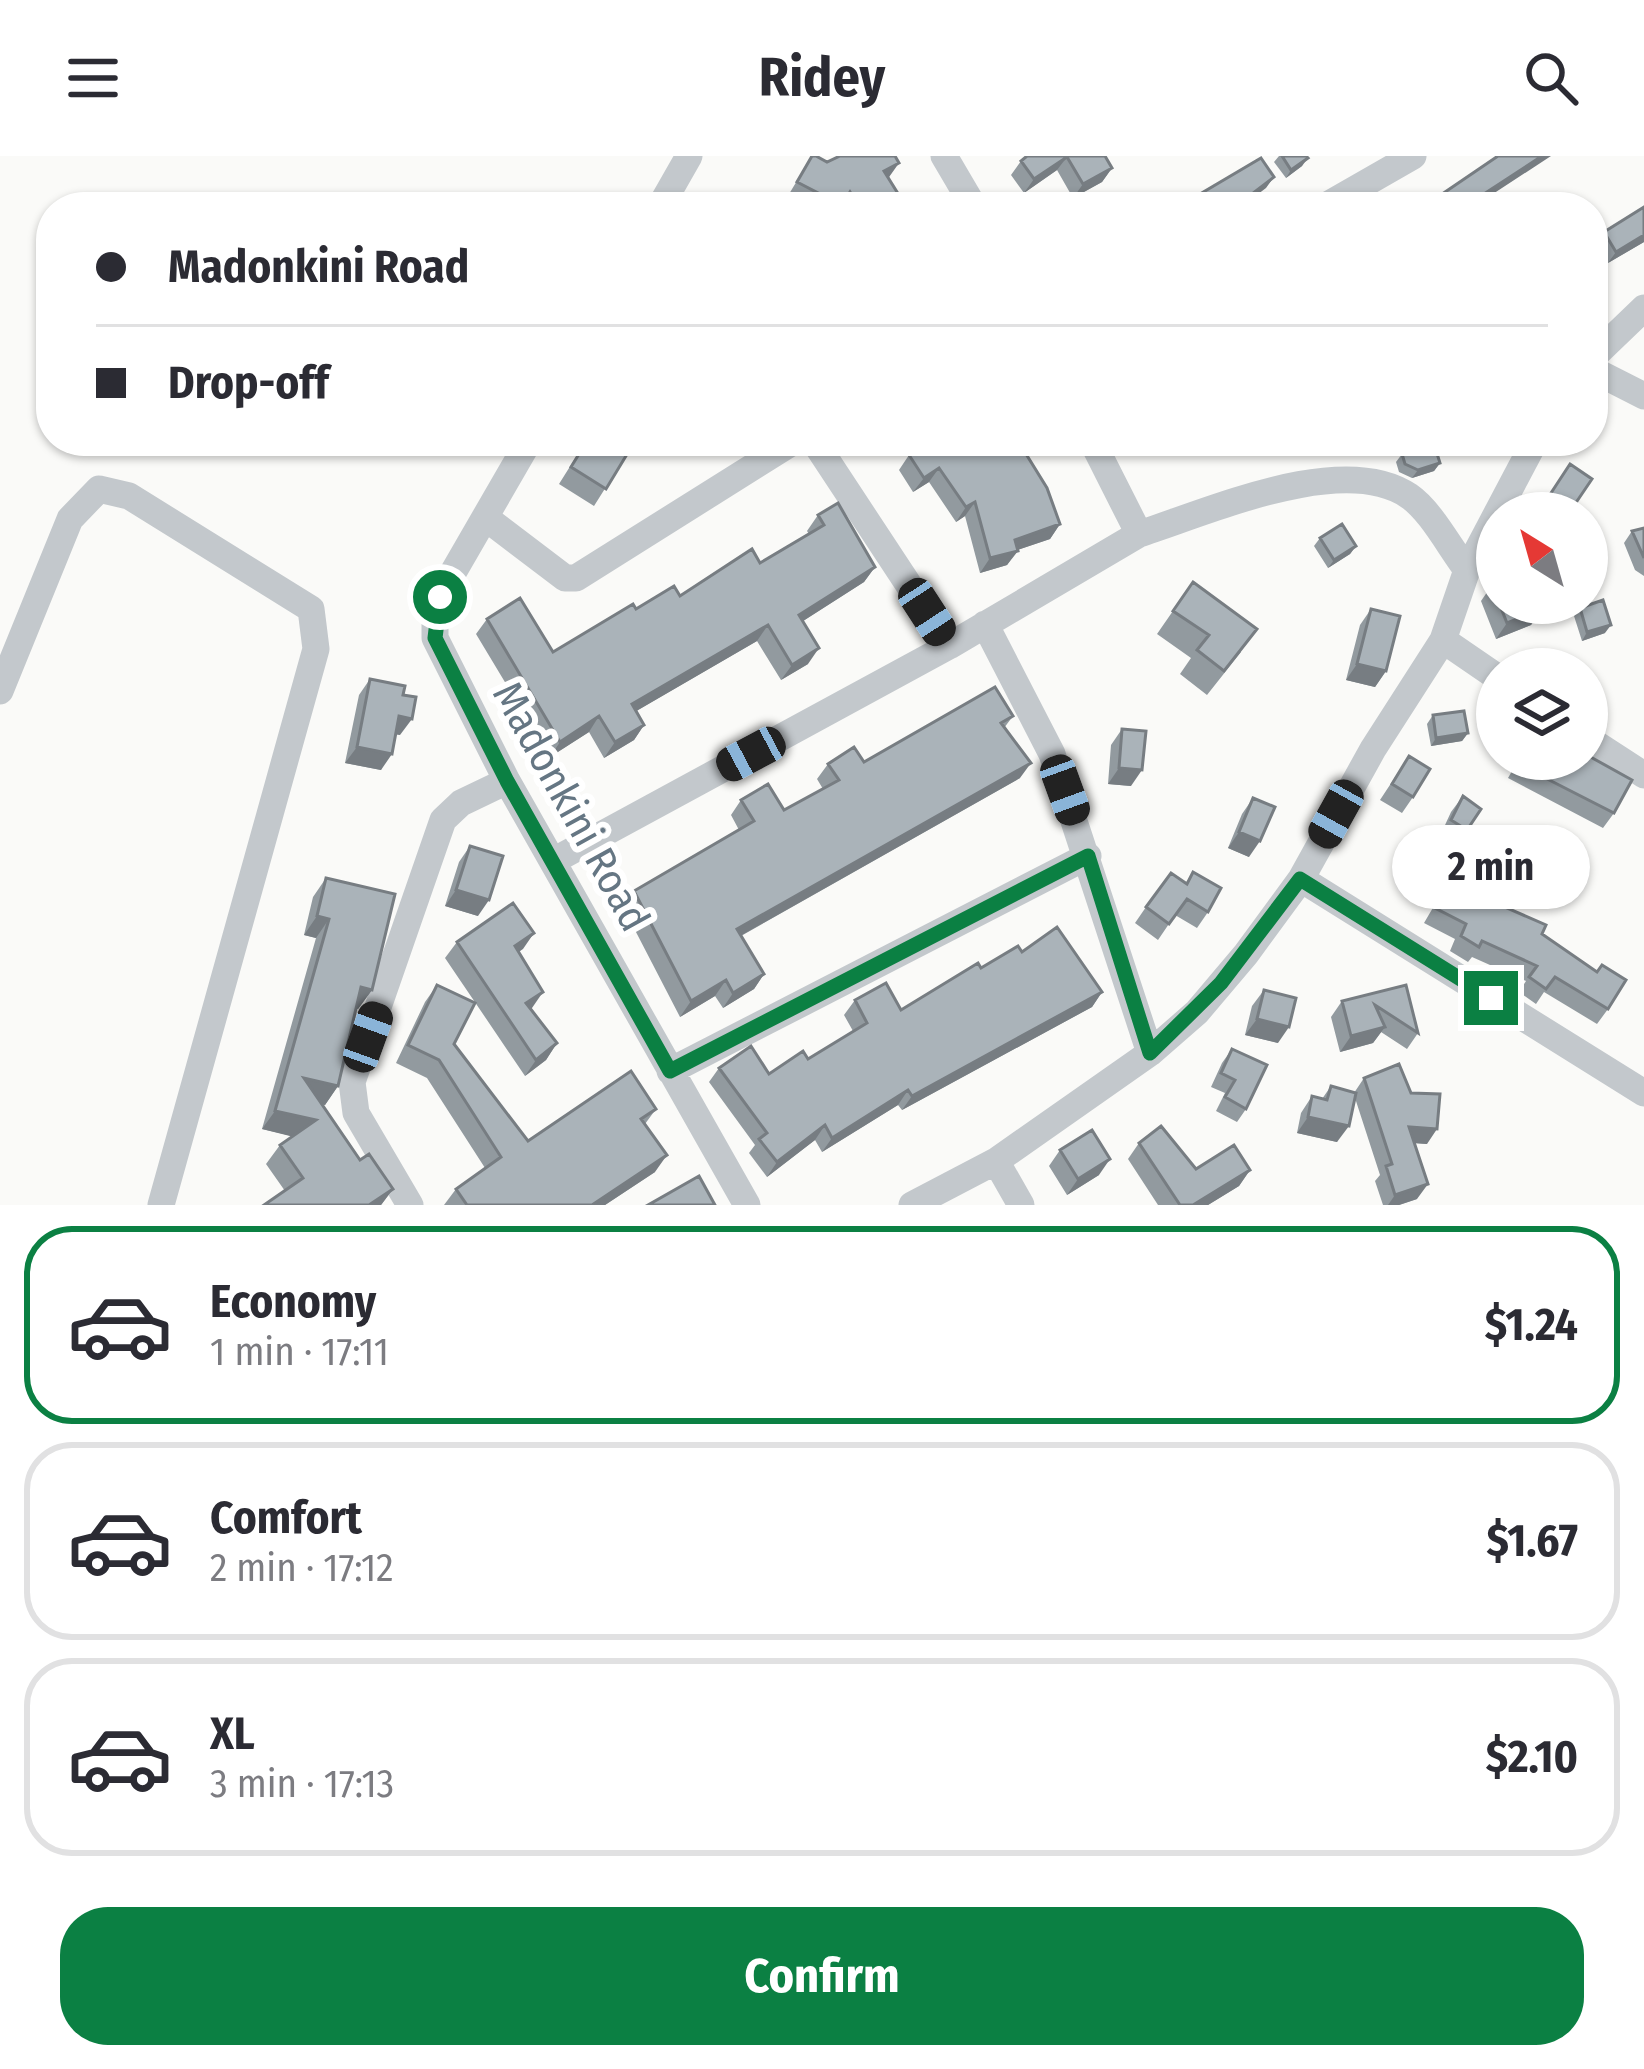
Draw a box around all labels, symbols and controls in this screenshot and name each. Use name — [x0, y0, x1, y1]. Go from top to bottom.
icon: menu — [60, 45, 126, 111]
icon: search — [1518, 45, 1584, 111]
text: Ridey — [759, 46, 885, 110]
text: Madonkini Road — [168, 240, 469, 294]
text: Drop-off — [168, 356, 329, 410]
north arrow — [1476, 492, 1608, 624]
map controls — [1476, 492, 1608, 780]
route start — [413, 570, 467, 624]
car — [892, 572, 962, 652]
button: layers — [1476, 648, 1608, 780]
street label: Madonkini Road — [482, 673, 660, 940]
car — [711, 721, 791, 787]
car — [1036, 750, 1094, 830]
car — [1303, 774, 1369, 854]
callout: 2 min — [1392, 824, 1590, 908]
text: 2 min — [1448, 844, 1534, 890]
route end — [1464, 971, 1518, 1025]
car — [339, 997, 397, 1077]
icon: car — [66, 1271, 174, 1379]
text: Economy — [210, 1275, 376, 1329]
text: $1.24 — [1485, 1298, 1578, 1352]
text: 1 min · 17:11 — [210, 1329, 389, 1375]
icon: car — [66, 1487, 174, 1595]
text: Comfort — [210, 1491, 362, 1545]
text: $1.67 — [1486, 1514, 1578, 1568]
text: 2 min · 17:12 — [210, 1545, 393, 1591]
icon: car — [66, 1703, 174, 1811]
text: XL — [210, 1707, 255, 1761]
text: $2.10 — [1486, 1730, 1578, 1784]
text: 3 min · 17:13 — [210, 1761, 394, 1807]
button: Confirm — [60, 1907, 1584, 2045]

